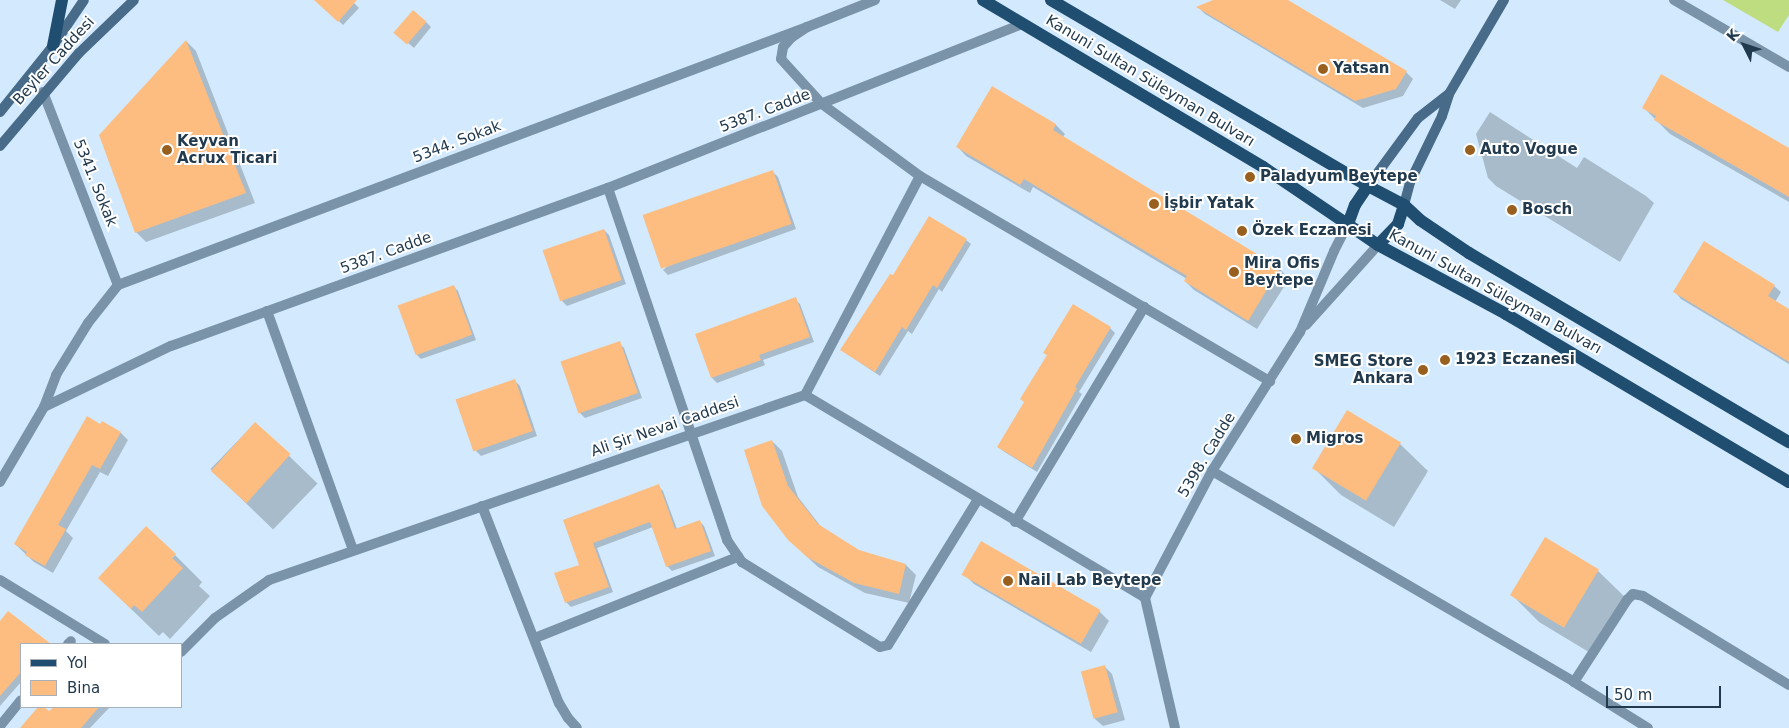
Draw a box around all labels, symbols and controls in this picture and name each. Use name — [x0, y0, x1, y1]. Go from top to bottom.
street label: Kanuni Sultan Süleyman Bulvarı — [1042, 11, 1258, 151]
street label: Beyler Caddesi — [10, 13, 98, 109]
north arrow — [1719, 20, 1769, 70]
text: K — [1723, 26, 1742, 45]
place label: Yatsan — [1333, 60, 1390, 78]
marker: Yatsan — [1317, 63, 1329, 75]
street label: 5387. Cadde — [717, 85, 813, 137]
street label: 5344. Sokak — [410, 117, 504, 167]
place label: Keyvan Acrux Ticari — [177, 132, 277, 167]
street label: 5341. Sokak — [69, 137, 121, 229]
place label: Auto Vogue — [1480, 141, 1578, 159]
marker: Keyvan Acrux Ticari — [161, 144, 173, 156]
marker: Auto Vogue — [1464, 144, 1476, 156]
place label: Paladyum Beytepe — [1260, 168, 1418, 186]
marker: Paladyum Beytepe — [1244, 171, 1256, 183]
place label: İşbir Yatak — [1164, 195, 1254, 213]
marker: İşbir Yatak — [1148, 198, 1160, 210]
place label: Bosch — [1522, 201, 1572, 219]
marker: Bosch — [1506, 204, 1518, 216]
place label: Özek Eczanesi — [1252, 222, 1372, 240]
marker: Özek Eczanesi — [1236, 225, 1248, 237]
street label: Kanuni Sultan Süleyman Bulvarı — [1385, 226, 1605, 358]
street label: 5387. Cadde — [338, 228, 434, 278]
place label: Mira Ofis Beytepe — [1244, 254, 1320, 289]
marker: Mira Ofis Beytepe — [1228, 266, 1240, 278]
place label: 1923 Eczanesi — [1455, 351, 1575, 369]
place label: SMEG Store Ankara — [1314, 352, 1413, 387]
marker: 1923 Eczanesi — [1439, 354, 1451, 366]
marker: SMEG Store Ankara — [1417, 364, 1429, 376]
street label: Ali Şir Nevai Caddesi — [589, 393, 741, 461]
street label: 5398. Cadde — [1175, 409, 1239, 501]
place label: Migros — [1306, 430, 1363, 448]
marker: Migros — [1290, 433, 1302, 445]
place label: Nail Lab Beytepe — [1018, 572, 1161, 590]
marker: Nail Lab Beytepe — [1002, 575, 1014, 587]
legend — [20, 643, 182, 708]
text: Yol — [67, 654, 88, 672]
scale bar — [1609, 676, 1724, 708]
text: Bina — [67, 679, 100, 697]
text: 50 m — [1614, 686, 1652, 704]

